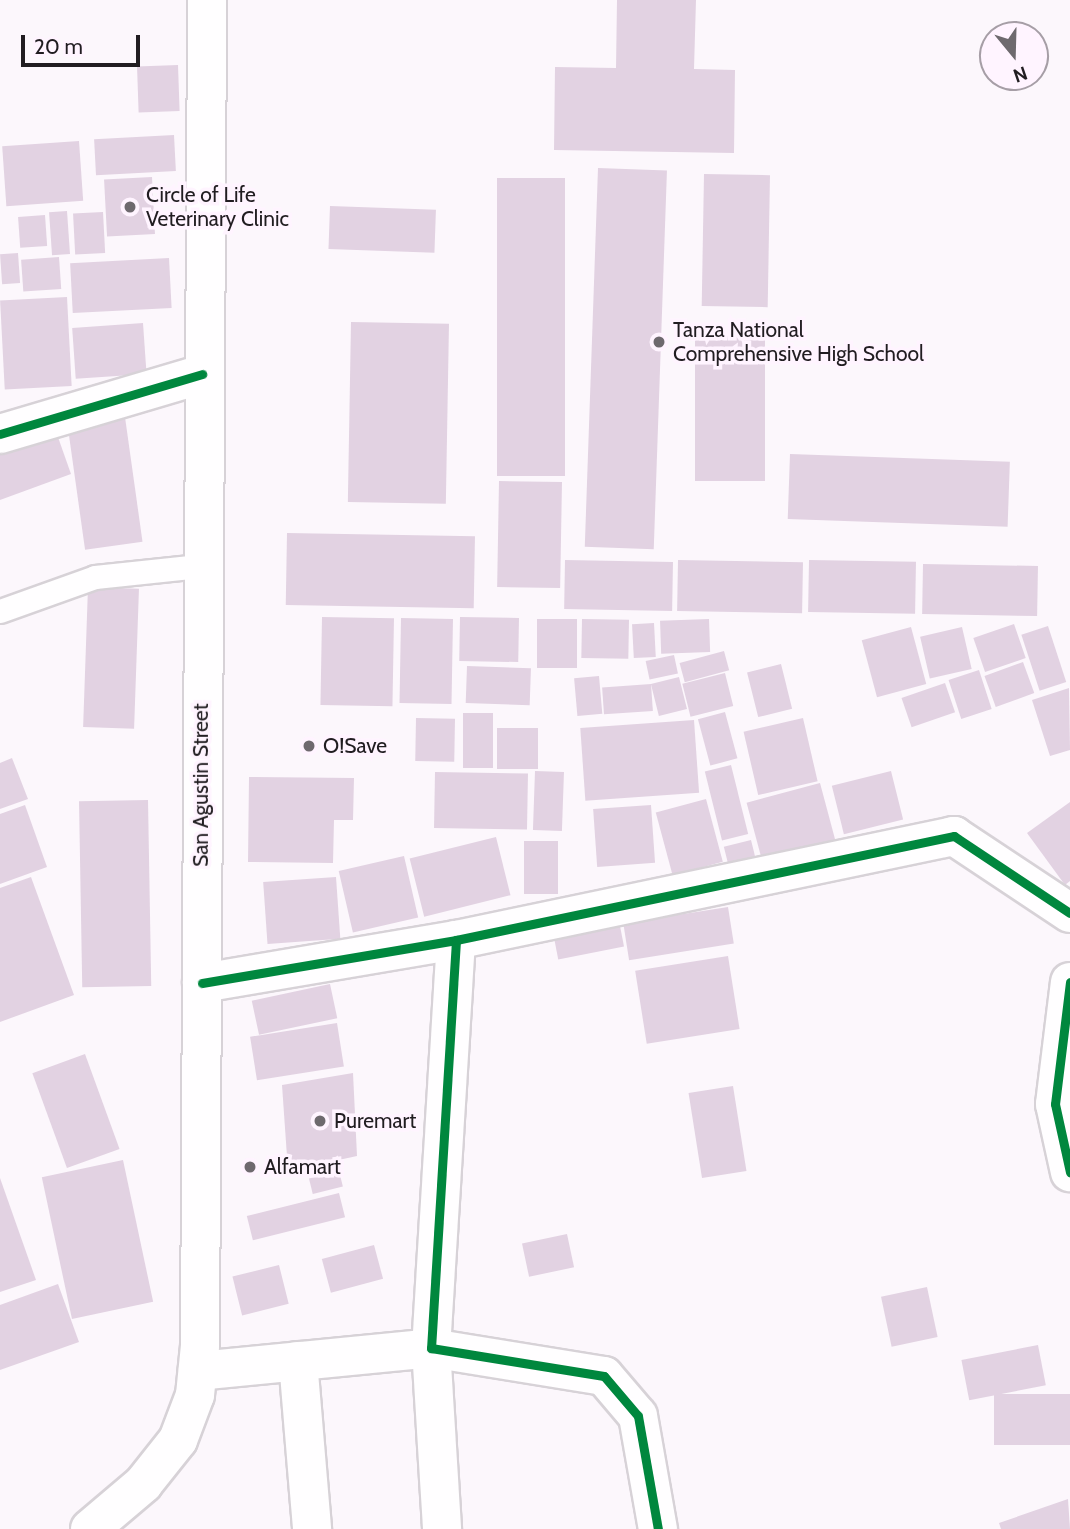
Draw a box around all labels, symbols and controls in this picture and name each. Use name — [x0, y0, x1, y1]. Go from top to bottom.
scale bar — [24, 21, 144, 65]
north arrow — [979, 21, 1049, 91]
text: 20 m — [34, 34, 83, 59]
text: N — [1010, 61, 1030, 87]
place label: Circle of Life Veterinary Clinic — [146, 182, 289, 232]
marker: Circle of Life Veterinary Clinic — [120, 197, 140, 217]
place label: Tanza National Comprehensive High School — [673, 317, 924, 367]
marker: Tanza National Comprehensive High School — [651, 334, 667, 350]
street label: San Agustin Street — [188, 703, 214, 867]
place label: O!Save — [323, 733, 387, 759]
marker: O!Save — [301, 738, 317, 754]
place label: Puremart — [334, 1108, 416, 1134]
marker: Puremart — [312, 1113, 328, 1129]
place label: Alfamart — [264, 1154, 341, 1180]
marker: Alfamart — [242, 1159, 258, 1175]

